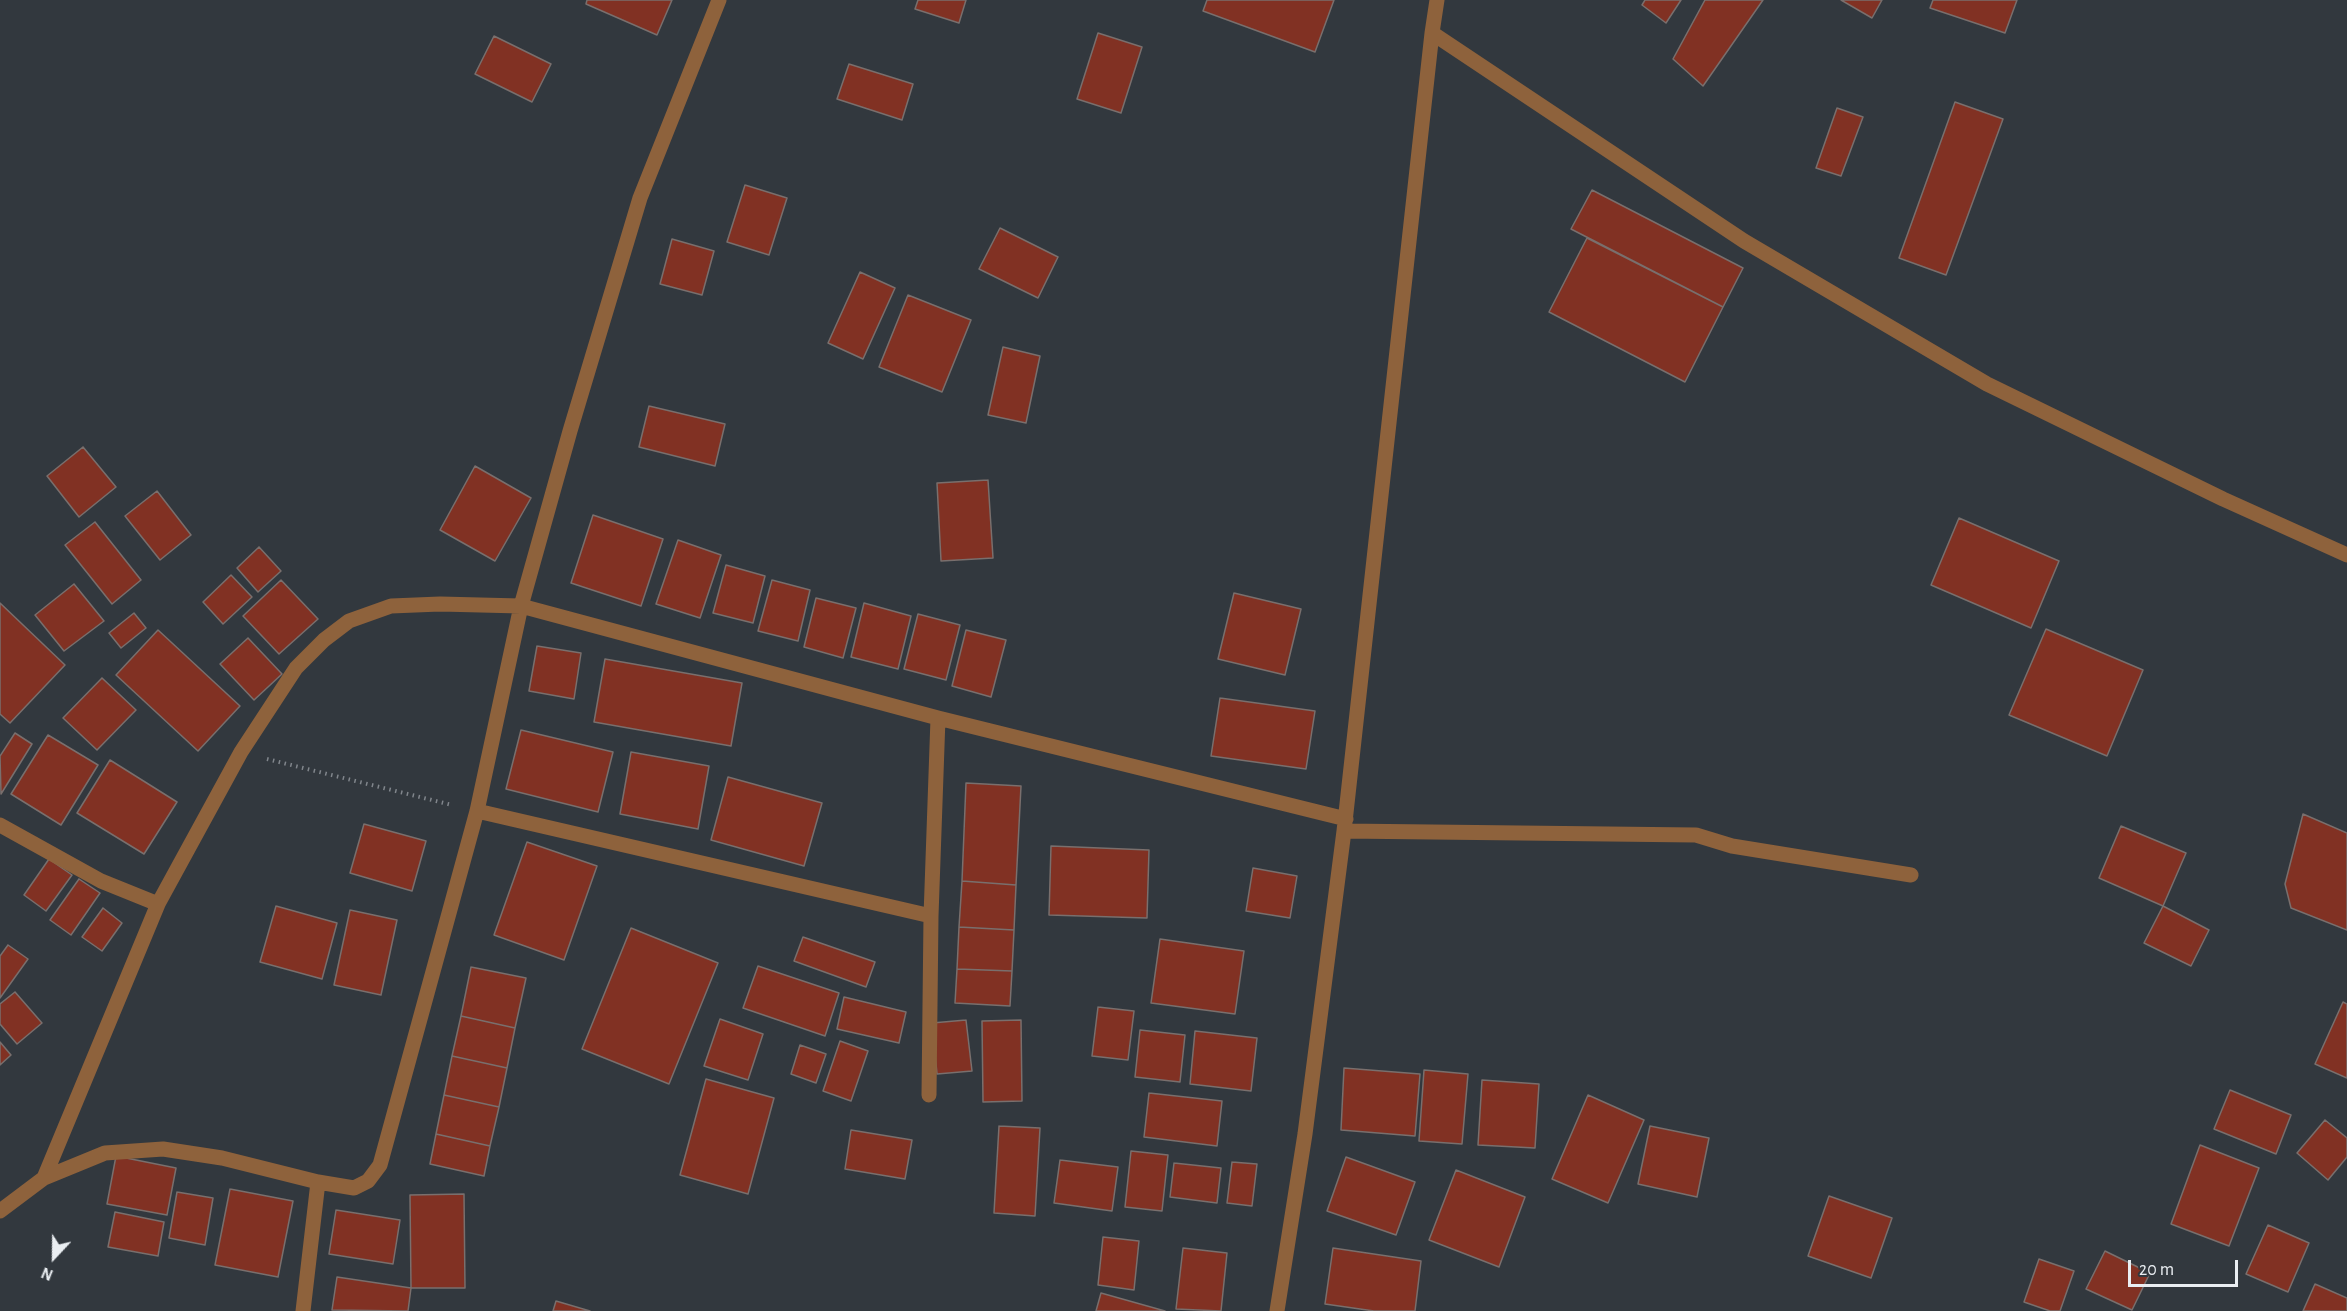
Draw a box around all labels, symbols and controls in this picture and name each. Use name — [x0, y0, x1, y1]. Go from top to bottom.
north arrow — [24, 1227, 84, 1287]
scale bar — [2131, 1248, 2240, 1286]
text: 20 m — [2139, 1261, 2174, 1279]
text: N — [39, 1264, 55, 1283]

